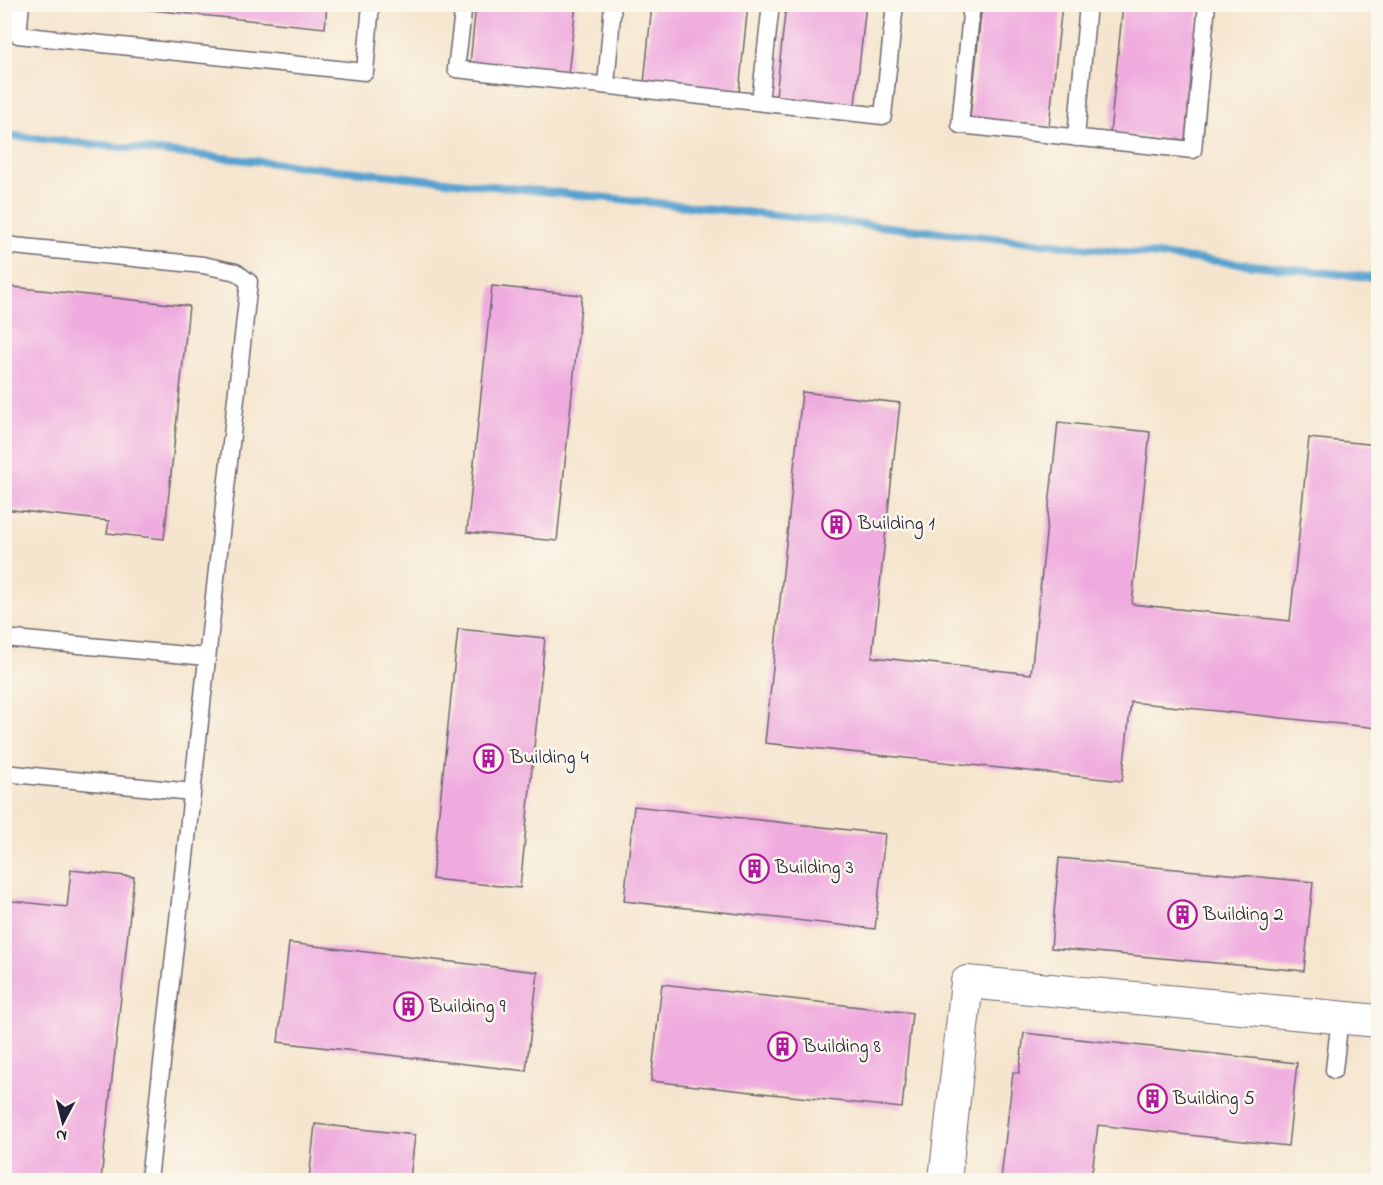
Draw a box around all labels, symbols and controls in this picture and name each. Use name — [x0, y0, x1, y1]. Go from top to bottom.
building icon: Building 1 — [821, 508, 853, 540]
place label: Building 1 — [857, 510, 935, 540]
building icon: Building 4 — [473, 742, 505, 774]
place label: Building 4 — [509, 744, 589, 774]
building icon: Building 3 — [738, 852, 770, 884]
place label: Building 3 — [774, 854, 854, 884]
building icon: Building 2 — [1166, 899, 1198, 931]
place label: Building 2 — [1202, 901, 1283, 931]
building icon: Building 9 — [392, 991, 424, 1023]
place label: Building 9 — [428, 993, 506, 1023]
building icon: Building 8 — [766, 1031, 798, 1063]
place label: Building 8 — [802, 1033, 881, 1063]
building icon: Building 5 — [1136, 1083, 1168, 1115]
place label: Building 5 — [1172, 1085, 1255, 1115]
north arrow — [33, 1092, 93, 1152]
text: N — [54, 1122, 68, 1147]

